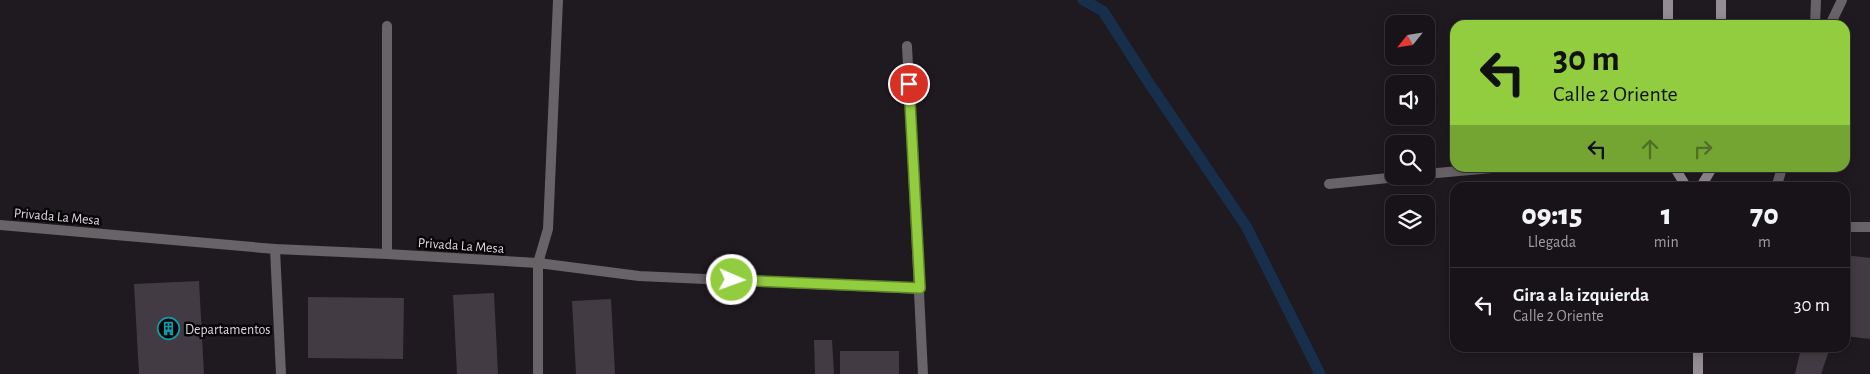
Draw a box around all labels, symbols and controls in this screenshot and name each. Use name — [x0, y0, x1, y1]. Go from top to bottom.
north arrow — [1385, 15, 1435, 65]
map controls — [1385, 15, 1435, 245]
icon: left — [1470, 40, 1535, 105]
text: 30 m — [1553, 42, 1620, 77]
pin — [888, 63, 930, 105]
icon: arrive — [895, 70, 923, 98]
button: sound — [1385, 75, 1435, 125]
text: Calle 2 Oriente — [1553, 83, 1678, 105]
button: search — [1385, 135, 1435, 185]
icon: left — [1583, 135, 1611, 163]
icon: ahead — [1636, 135, 1664, 163]
icon: right — [1689, 135, 1717, 163]
button: layers — [1385, 195, 1435, 245]
text: 09:15 — [1521, 200, 1583, 230]
text: 1 — [1661, 200, 1672, 230]
text: 70 — [1750, 200, 1779, 230]
street label: Privada La Mesa — [13, 206, 101, 228]
text: Llegada — [1528, 234, 1576, 250]
text: min — [1654, 234, 1679, 250]
text: m — [1758, 234, 1771, 250]
street label: Privada La Mesa — [417, 236, 505, 256]
position arrow — [705, 253, 757, 305]
text: Gira a la izquierda — [1513, 286, 1649, 305]
icon: left — [1470, 291, 1498, 319]
text: 30 m — [1794, 296, 1830, 315]
text: Calle 2 Oriente — [1513, 308, 1604, 324]
building icon: Departamentos — [157, 317, 181, 341]
place label: Departamentos — [185, 323, 270, 337]

